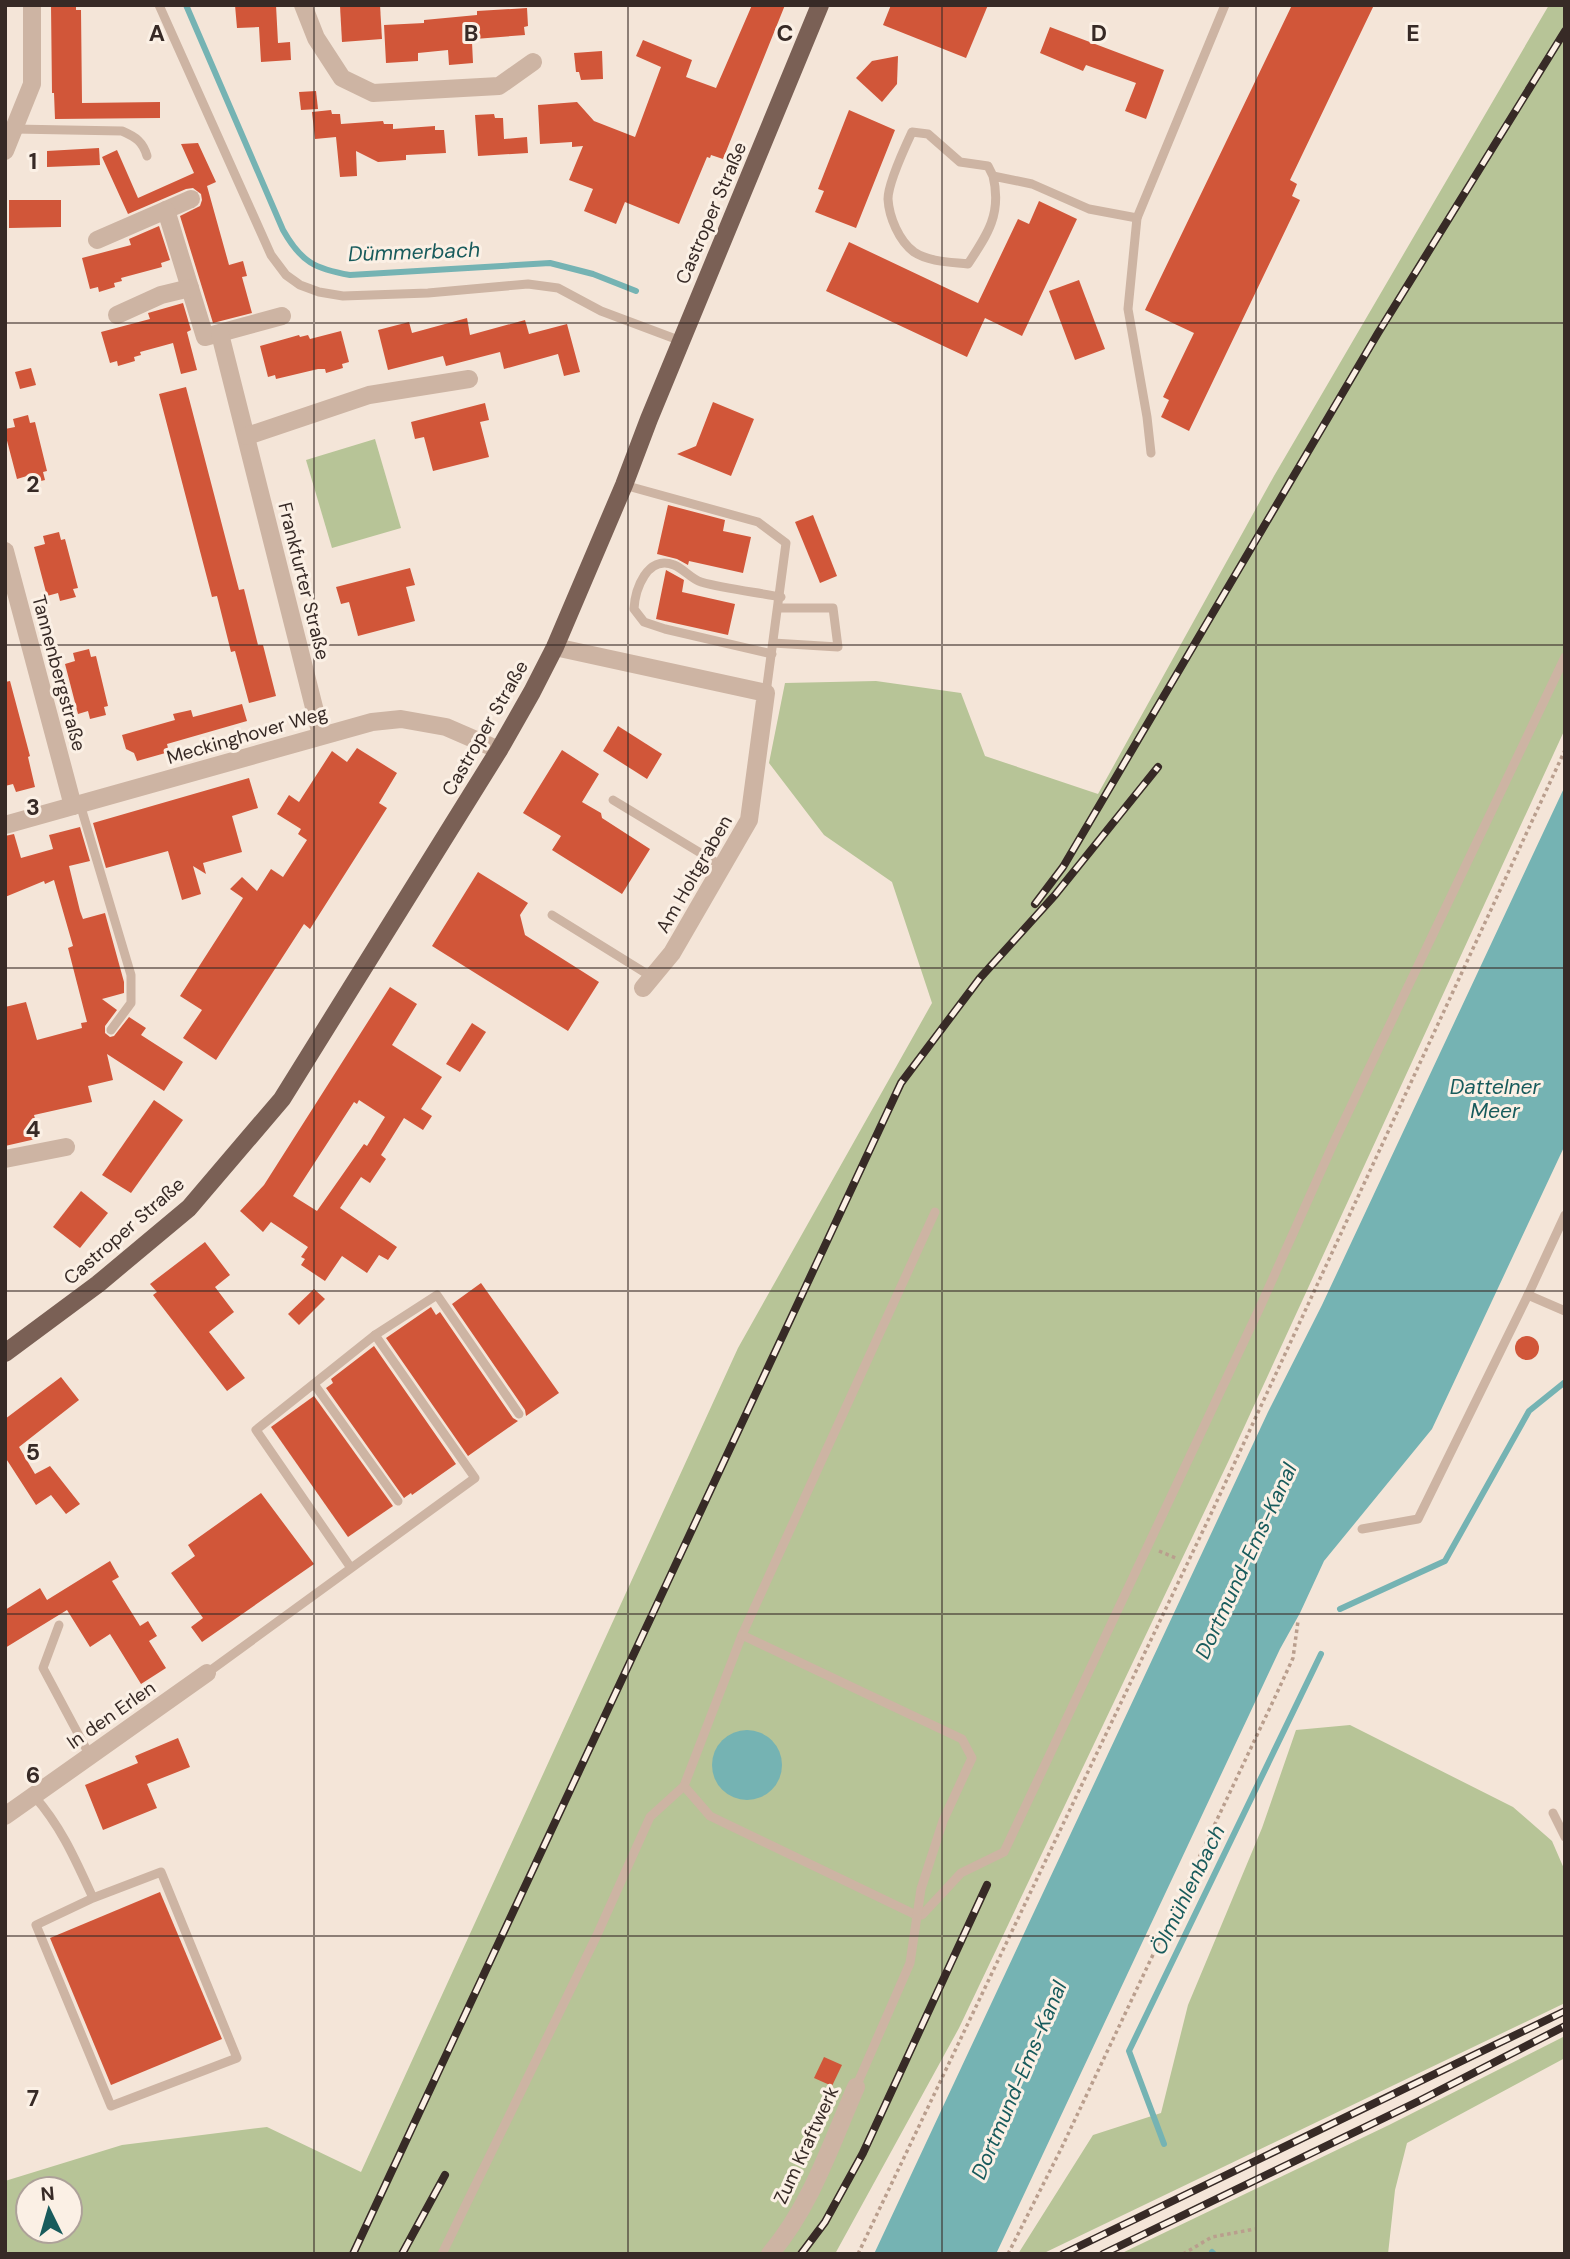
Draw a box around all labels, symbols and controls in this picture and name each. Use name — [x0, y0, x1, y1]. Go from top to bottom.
text: A — [149, 18, 165, 48]
text: B — [464, 18, 478, 48]
text: C — [777, 18, 793, 48]
text: D — [1091, 18, 1107, 48]
text: E — [1406, 18, 1420, 48]
street label: Castroper Straße — [670, 138, 752, 288]
text: 1 — [29, 146, 37, 176]
water label: Dümmerbach — [347, 236, 481, 268]
text: 2 — [26, 469, 40, 499]
street label: Frankfurter Straße — [272, 500, 336, 662]
street label: Tannenbergstraße — [26, 592, 92, 754]
street label: Castroper Straße — [436, 656, 534, 800]
street label: Meckinghover Weg — [164, 700, 331, 770]
text: 3 — [26, 792, 40, 822]
street label: Am Holtgraben — [650, 811, 738, 937]
water label: Dattelner Meer — [1450, 1073, 1541, 1125]
text: 4 — [26, 1114, 41, 1144]
street label: Castroper Straße — [58, 1172, 190, 1290]
text: 5 — [26, 1437, 40, 1467]
water label: Dortmund-Ems-Kanal — [1188, 1458, 1304, 1663]
street label: In den Erlen — [62, 1675, 160, 1755]
text: 6 — [26, 1760, 40, 1790]
water label: Ölmühlenbach — [1144, 1820, 1232, 1960]
water label: Dortmund-Ems-Kanal — [965, 1976, 1074, 2183]
street label: Zum Kraftwerk — [768, 2082, 844, 2208]
text: 7 — [27, 2083, 39, 2113]
north arrow — [14, 2175, 84, 2245]
text: N — [40, 2181, 56, 2207]

